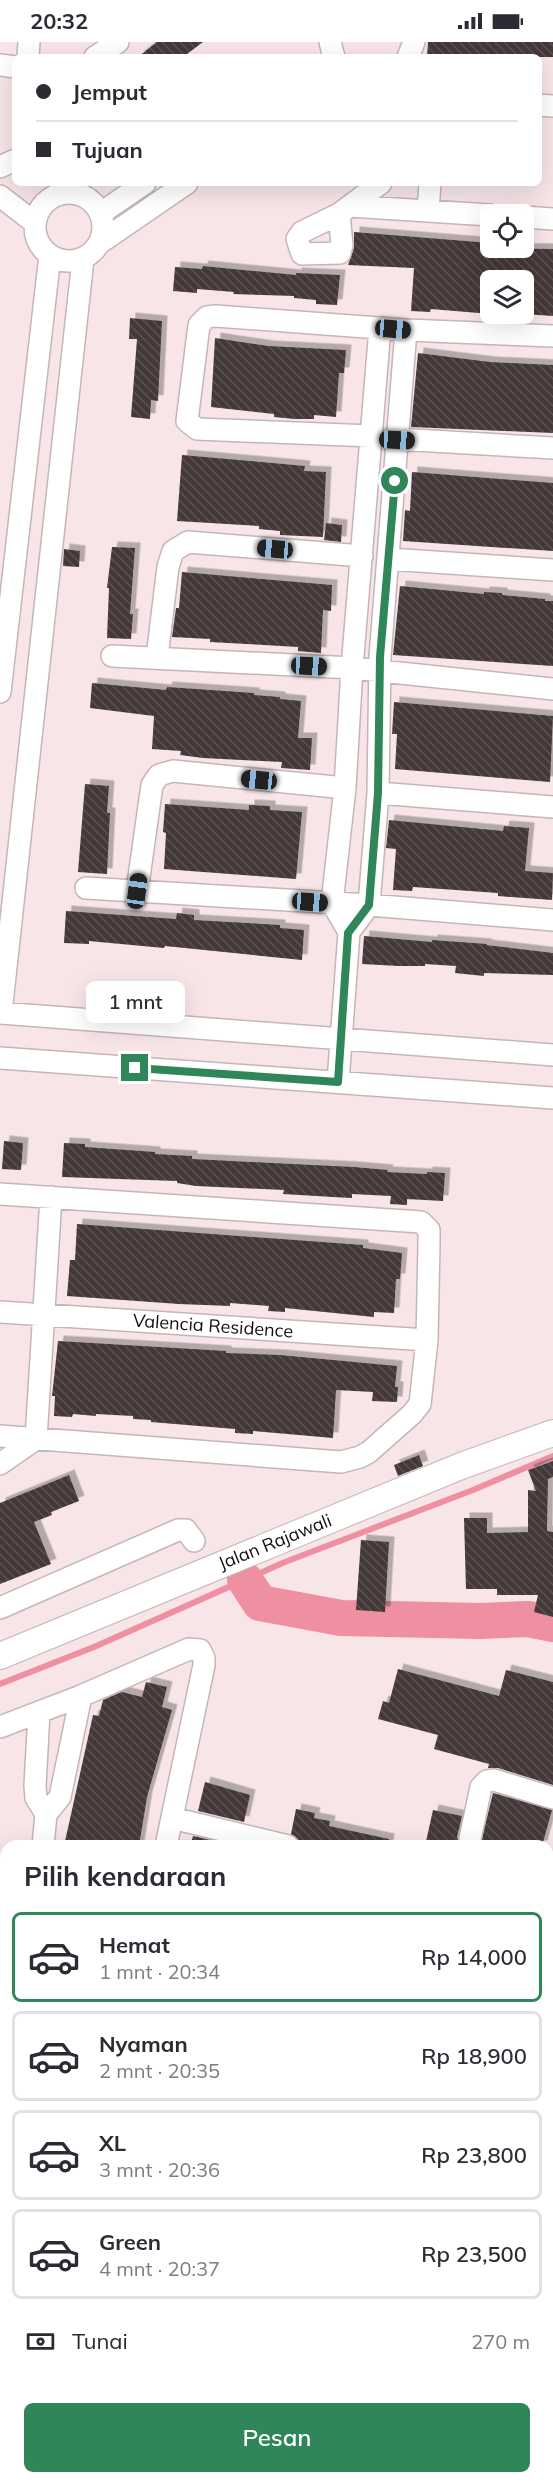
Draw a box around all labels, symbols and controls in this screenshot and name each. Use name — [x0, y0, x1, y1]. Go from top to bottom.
text: 20:32 — [30, 7, 88, 35]
text: Jemput — [72, 78, 147, 106]
text: Tujuan — [72, 136, 143, 164]
map controls — [480, 204, 534, 324]
button: locate — [480, 204, 534, 258]
button: layers — [480, 270, 534, 324]
car — [374, 318, 412, 340]
car — [379, 430, 415, 450]
route start — [381, 467, 408, 494]
car — [256, 538, 294, 560]
car — [291, 656, 327, 676]
car — [240, 769, 278, 791]
car — [126, 872, 148, 910]
car — [291, 892, 329, 912]
callout: 1 mnt — [86, 981, 184, 1023]
text: 1 mnt — [108, 989, 163, 1014]
route end — [121, 1054, 148, 1081]
street label: Valencia Residence — [132, 1308, 294, 1343]
street label: Jalan Rajawali — [215, 1508, 335, 1575]
text: Pilih kendaraan — [24, 1859, 226, 1893]
icon: car — [27, 1930, 81, 1984]
text: Hemat — [99, 1931, 170, 1959]
text: Rp 14,000 — [421, 1943, 527, 1971]
text: 1 mnt · 20:34 — [99, 1959, 220, 1984]
icon: car — [27, 2029, 81, 2083]
text: Nyaman — [99, 2030, 188, 2058]
text: Rp 18,900 — [421, 2042, 527, 2070]
text: 2 mnt · 20:35 — [99, 2058, 220, 2083]
icon: car — [27, 2128, 81, 2182]
text: XL — [99, 2129, 126, 2157]
text: Rp 23,800 — [421, 2141, 527, 2169]
text: 3 mnt · 20:36 — [99, 2157, 220, 2182]
icon: car — [27, 2227, 81, 2281]
text: Green — [99, 2228, 161, 2256]
text: Rp 23,500 — [421, 2240, 527, 2268]
text: 4 mnt · 20:37 — [99, 2256, 220, 2281]
icon: cash — [24, 2325, 57, 2358]
text: Tunai — [72, 2327, 128, 2355]
text: 270 m — [471, 2329, 530, 2354]
button: Pesan — [24, 2403, 530, 2472]

